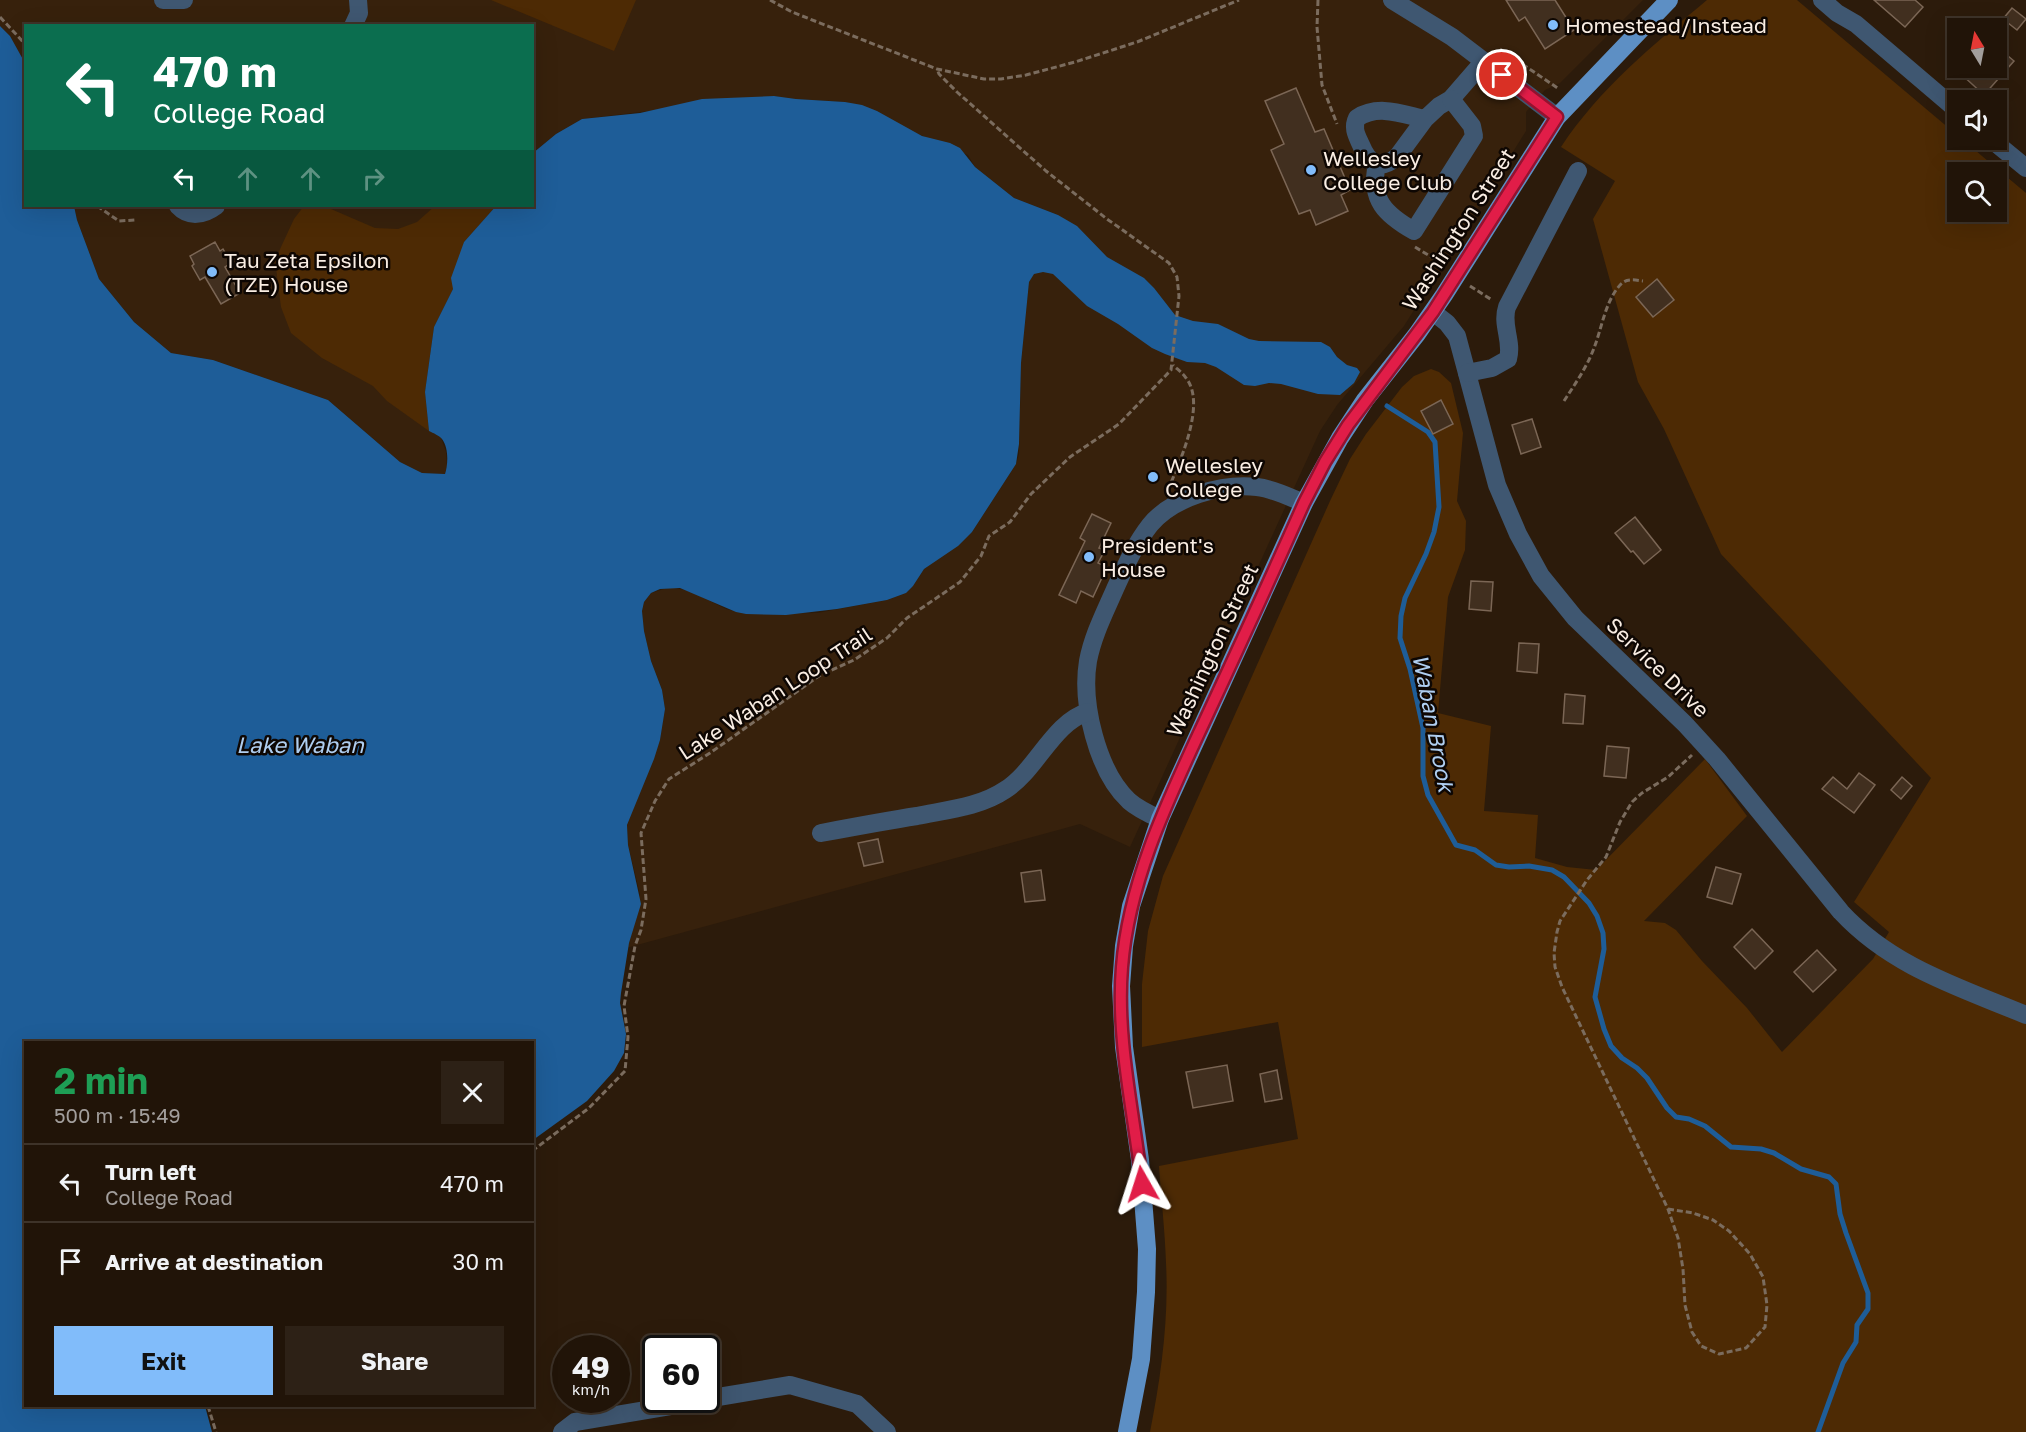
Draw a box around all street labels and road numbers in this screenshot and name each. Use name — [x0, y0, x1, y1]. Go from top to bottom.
street label: Washington Street — [1396, 143, 1520, 315]
street label: Washington Street — [1160, 559, 1264, 741]
street label: Service Drive — [1601, 612, 1715, 722]
street label: Lake Waban Loop Trail — [673, 621, 877, 765]

